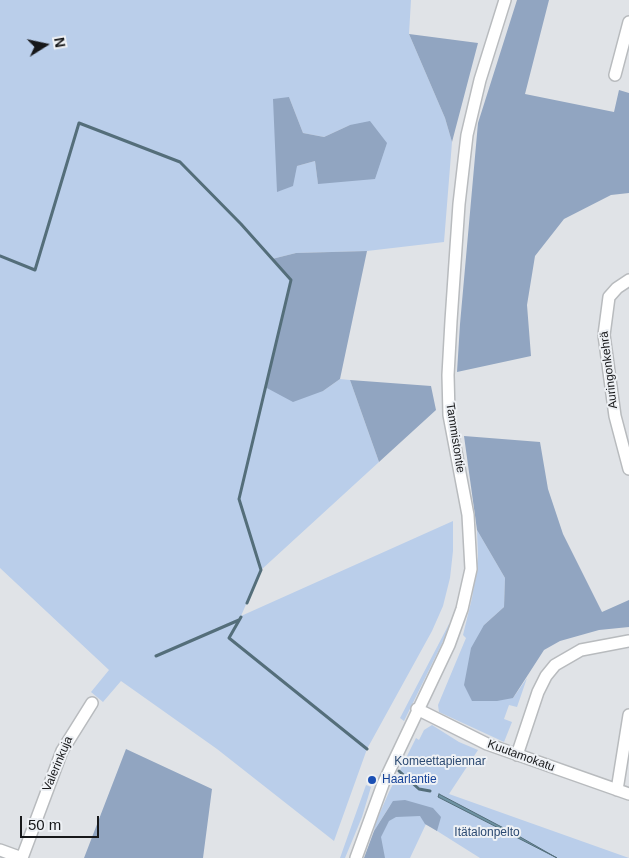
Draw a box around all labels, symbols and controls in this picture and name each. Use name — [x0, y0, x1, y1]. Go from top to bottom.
north arrow — [20, 20, 70, 70]
text: N — [51, 36, 69, 49]
street label: Auringonkehrä — [597, 330, 621, 410]
street label: Tammistontie — [442, 402, 468, 474]
street label: Valerinkuja — [40, 734, 76, 794]
street label: Kuutamokatu — [485, 737, 557, 775]
park label: Komeettapiennar — [394, 755, 486, 769]
place label: Haarlantie — [382, 773, 437, 787]
marker: Haarlantie — [366, 774, 378, 786]
scale bar — [22, 806, 101, 838]
text: 50 m — [28, 816, 61, 833]
park label: Itätalonpelto — [454, 826, 520, 840]

